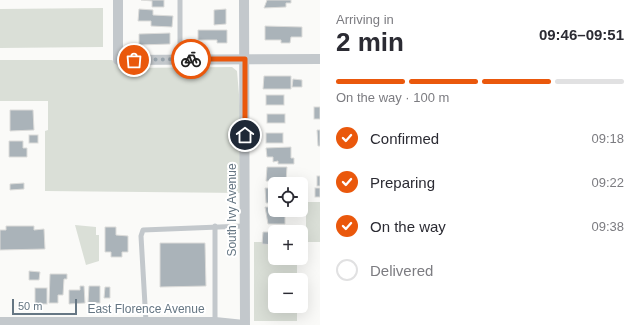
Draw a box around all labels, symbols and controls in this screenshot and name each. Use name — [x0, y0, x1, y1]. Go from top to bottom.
text: Arriving in — [336, 12, 394, 27]
text: 09:46–09:51 — [539, 26, 624, 43]
text: 2 min — [336, 27, 404, 57]
courier — [171, 39, 211, 79]
pin — [117, 43, 151, 77]
icon: bike — [180, 48, 202, 70]
icon: bag — [123, 49, 145, 71]
text: On the way · 100 m — [336, 90, 449, 105]
pin — [228, 118, 262, 152]
icon: home — [234, 124, 256, 146]
icon: check — [336, 127, 358, 149]
text: Confirmed — [370, 130, 439, 147]
text: 09:18 — [591, 131, 624, 146]
street label: South Ivy Avenue — [225, 163, 239, 257]
icon: check — [336, 171, 358, 193]
text: Preparing — [370, 174, 435, 191]
text: 09:22 — [591, 175, 624, 190]
map controls — [268, 177, 308, 313]
button: locate — [268, 177, 308, 217]
icon: check — [336, 215, 358, 237]
text: On the way — [370, 218, 446, 235]
text: 09:38 — [591, 219, 624, 234]
button: + — [268, 225, 308, 265]
text: Delivered — [370, 262, 433, 279]
button: − — [268, 273, 308, 313]
scale bar — [12, 297, 77, 316]
text: 50 m — [18, 300, 42, 312]
street label: East Florence Avenue — [87, 302, 205, 316]

